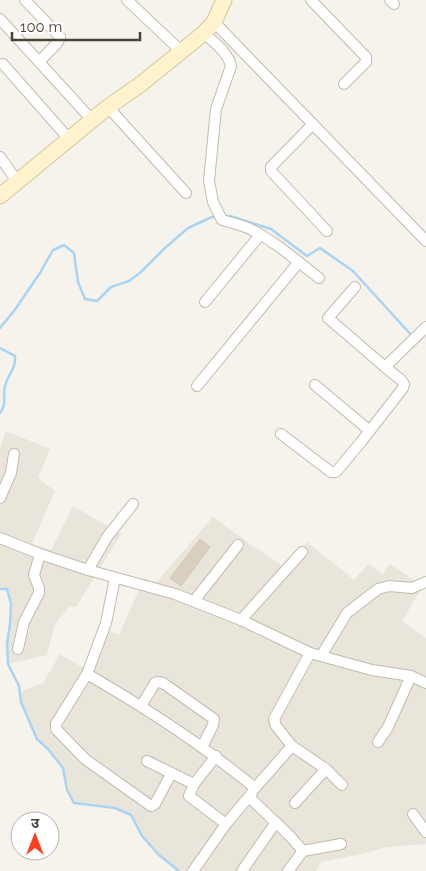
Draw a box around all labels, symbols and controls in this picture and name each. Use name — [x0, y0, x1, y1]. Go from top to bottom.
scale bar — [12, 10, 140, 42]
text: 100 m — [20, 18, 62, 36]
north arrow — [10, 811, 60, 861]
text: उ — [31, 815, 40, 831]

